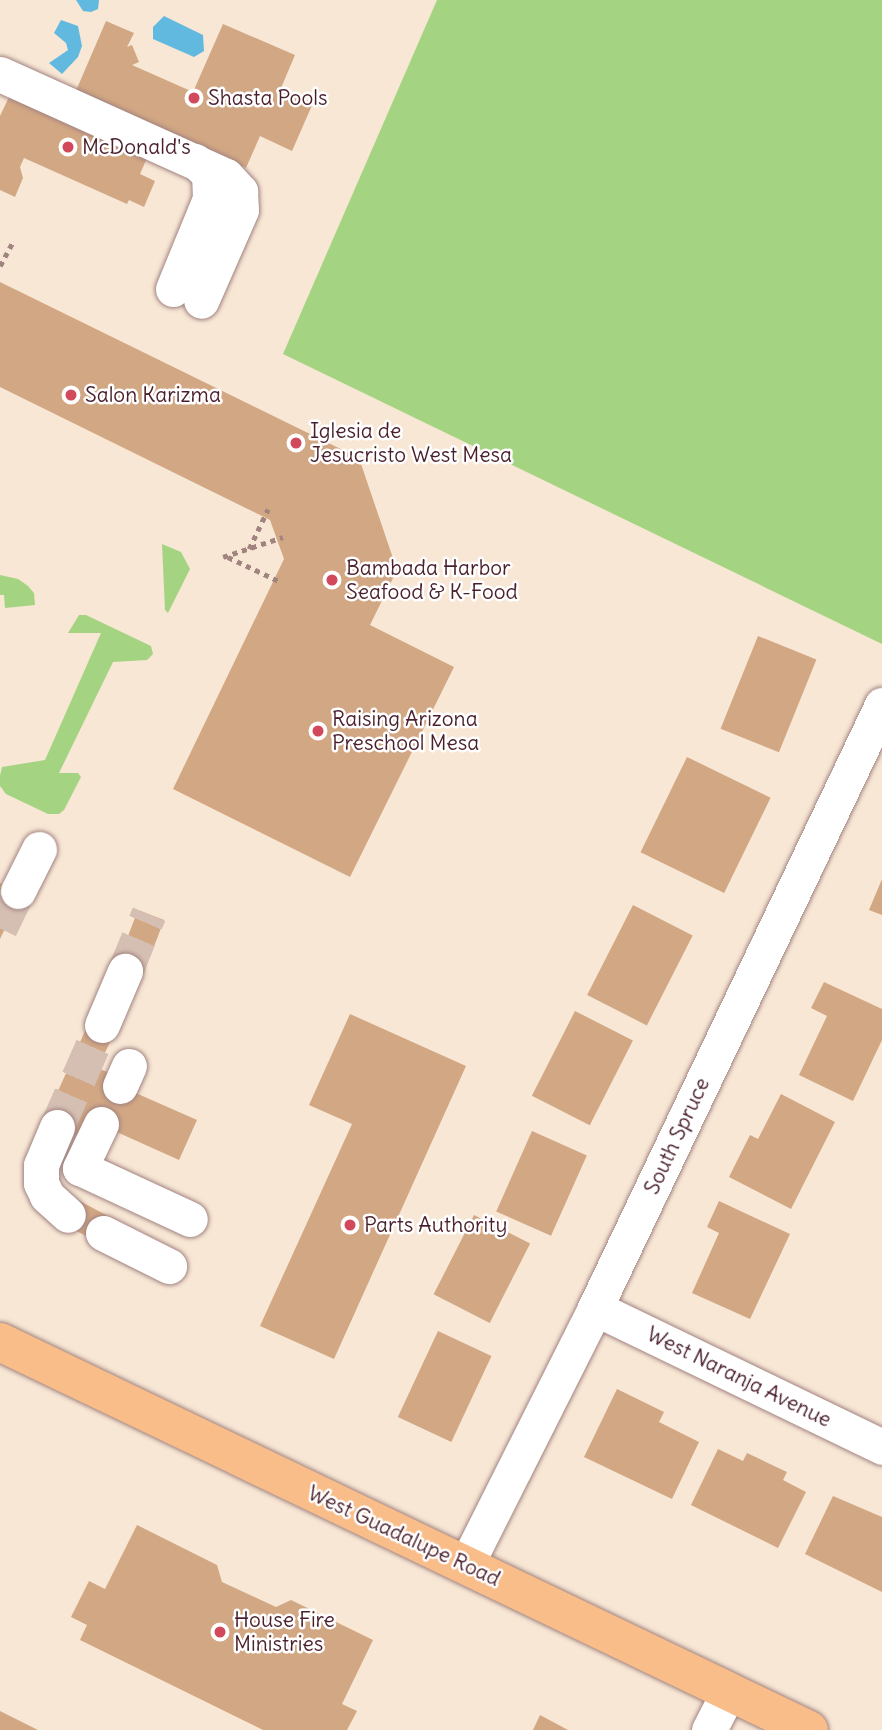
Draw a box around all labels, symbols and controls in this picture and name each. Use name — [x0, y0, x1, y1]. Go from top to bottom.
place label: Shasta Pools — [208, 85, 327, 111]
marker: Shasta Pools — [186, 90, 202, 106]
place label: McDonald's — [82, 134, 191, 160]
marker: McDonald's — [60, 139, 76, 155]
place label: Salon Karizma — [85, 382, 221, 408]
marker: Salon Karizma — [63, 387, 79, 403]
place label: Iglesia de Jesucristo West Mesa — [310, 418, 512, 468]
marker: Iglesia de Jesucristo West Mesa — [288, 435, 304, 451]
place label: Bambada Harbor Seafood & K-Food — [346, 555, 518, 605]
marker: Bambada Harbor Seafood & K-Food — [324, 572, 340, 588]
place label: Raising Arizona Preschool Mesa — [332, 706, 479, 756]
marker: Raising Arizona Preschool Mesa — [310, 723, 326, 739]
street label: South Spruce — [639, 1074, 715, 1198]
place label: Parts Authority — [364, 1212, 507, 1238]
marker: Parts Authority — [342, 1217, 358, 1233]
street label: West Naranja Avenue — [643, 1321, 835, 1433]
street label: West Guadalupe Road — [304, 1480, 504, 1592]
place label: House Fire Ministries — [234, 1607, 335, 1657]
marker: House Fire Ministries — [212, 1624, 228, 1640]

